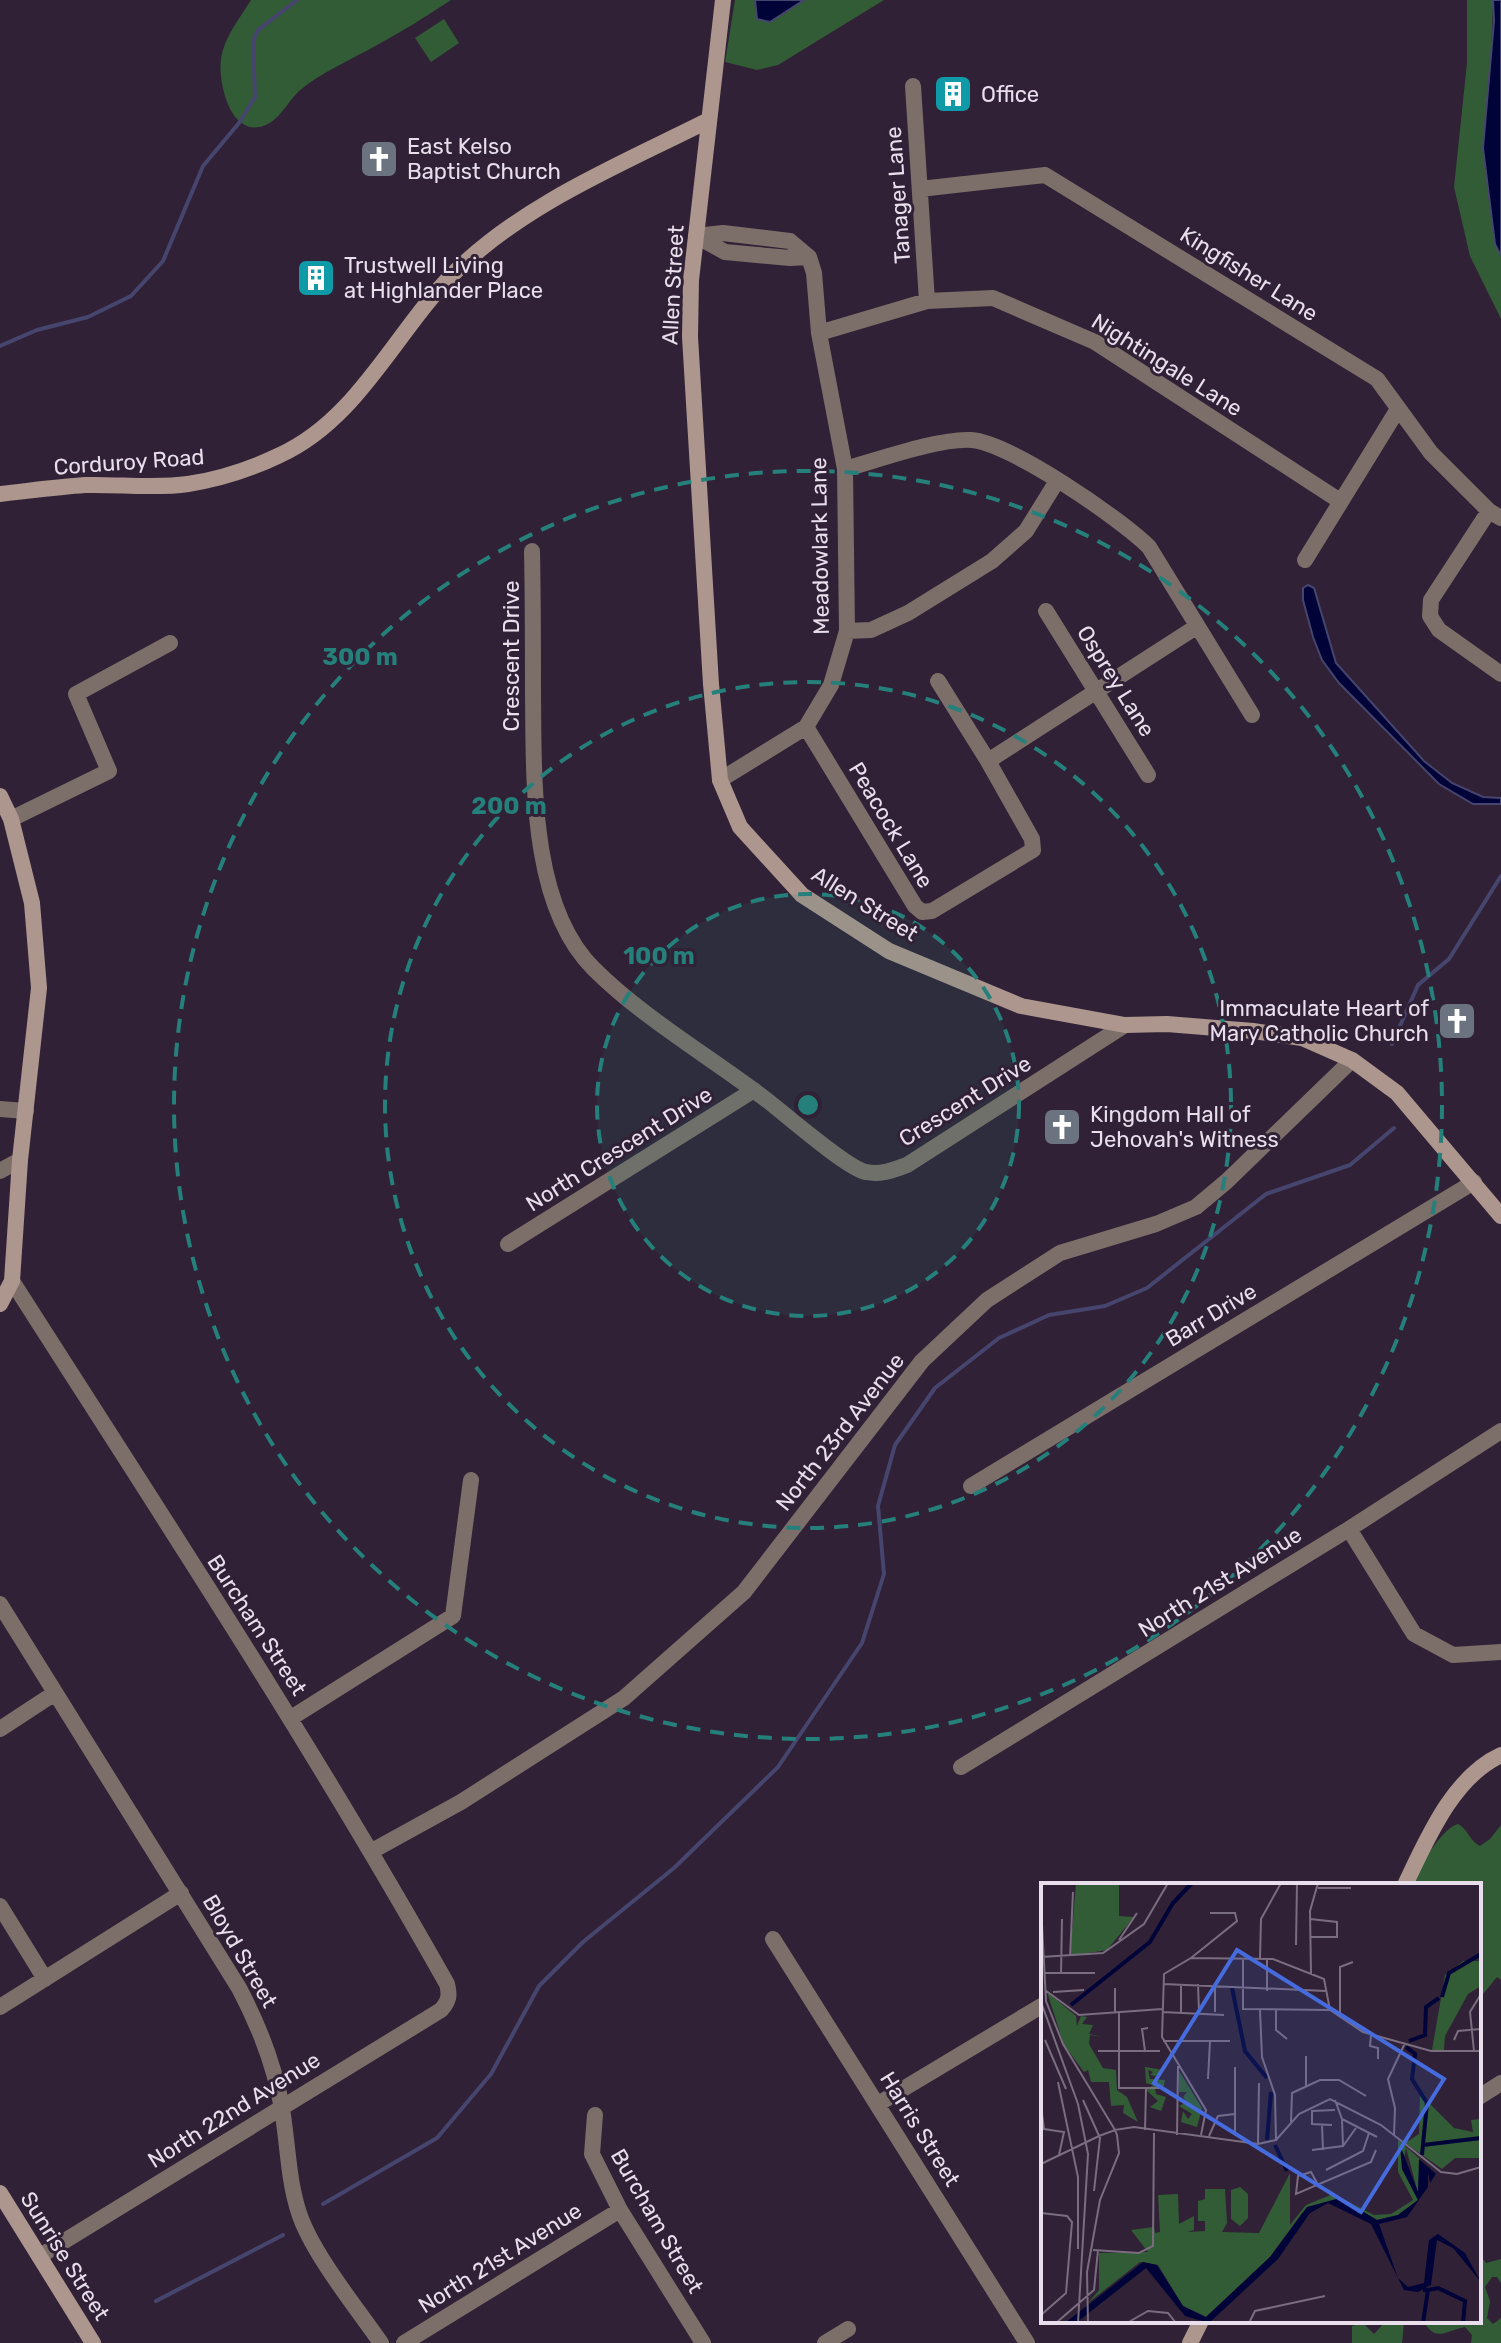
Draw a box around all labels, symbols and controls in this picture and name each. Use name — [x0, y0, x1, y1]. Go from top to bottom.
building icon: Office — [932, 73, 974, 115]
place label: Office — [981, 81, 1039, 108]
street label: Tanager Lane — [880, 126, 916, 264]
place label: East Kelso Baptist Church — [407, 133, 561, 185]
church icon: East Kelso Baptist Church — [358, 138, 400, 180]
street label: Kingfisher Lane — [1175, 221, 1323, 327]
street label: Allen Street — [656, 224, 690, 346]
place label: Trustwell Living at Highlander Place — [344, 252, 543, 304]
building icon: Trustwell Living at Highlander Place — [295, 257, 337, 299]
street label: Nightingale Lane — [1087, 308, 1247, 422]
street label: Corduroy Road — [53, 443, 205, 481]
street label: Meadowlark Lane — [805, 457, 835, 635]
street label: Crescent Drive — [498, 581, 525, 731]
street label: Osprey Lane — [1071, 620, 1161, 742]
text: 300 m — [322, 643, 398, 671]
street label: Peacock Lane — [843, 757, 939, 893]
text: 200 m — [471, 792, 547, 820]
street label: Allen Street — [807, 861, 923, 947]
text: 100 m — [623, 942, 695, 970]
place label: Immaculate Heart of Mary Catholic Church — [1210, 995, 1430, 1047]
church icon: Immaculate Heart of Mary Catholic Church — [1436, 1000, 1478, 1042]
street label: Crescent Drive — [894, 1050, 1036, 1152]
street label: North Crescent Drive — [521, 1081, 717, 1217]
centre of rings — [794, 1091, 822, 1119]
place label: Kingdom Hall of Jehovah's Witness — [1090, 1101, 1279, 1153]
church icon: Kingdom Hall of Jehovah's Witness — [1041, 1106, 1083, 1148]
street label: Barr Drive — [1161, 1277, 1261, 1353]
street label: North 23rd Avenue — [770, 1348, 910, 1516]
street label: North 21st Avenue — [1133, 1521, 1307, 1643]
street label: Burcham Street — [201, 1550, 313, 1701]
inset map — [1041, 1883, 1481, 2323]
street label: Bloyd Street — [197, 1890, 283, 2013]
street label: North 22nd Avenue — [143, 2046, 325, 2174]
street label: Harris Street — [874, 2067, 966, 2192]
street label: Burcham Street — [605, 2144, 709, 2298]
street label: Sunrise Street — [15, 2187, 115, 2326]
street label: North 21st Avenue — [413, 2197, 587, 2319]

